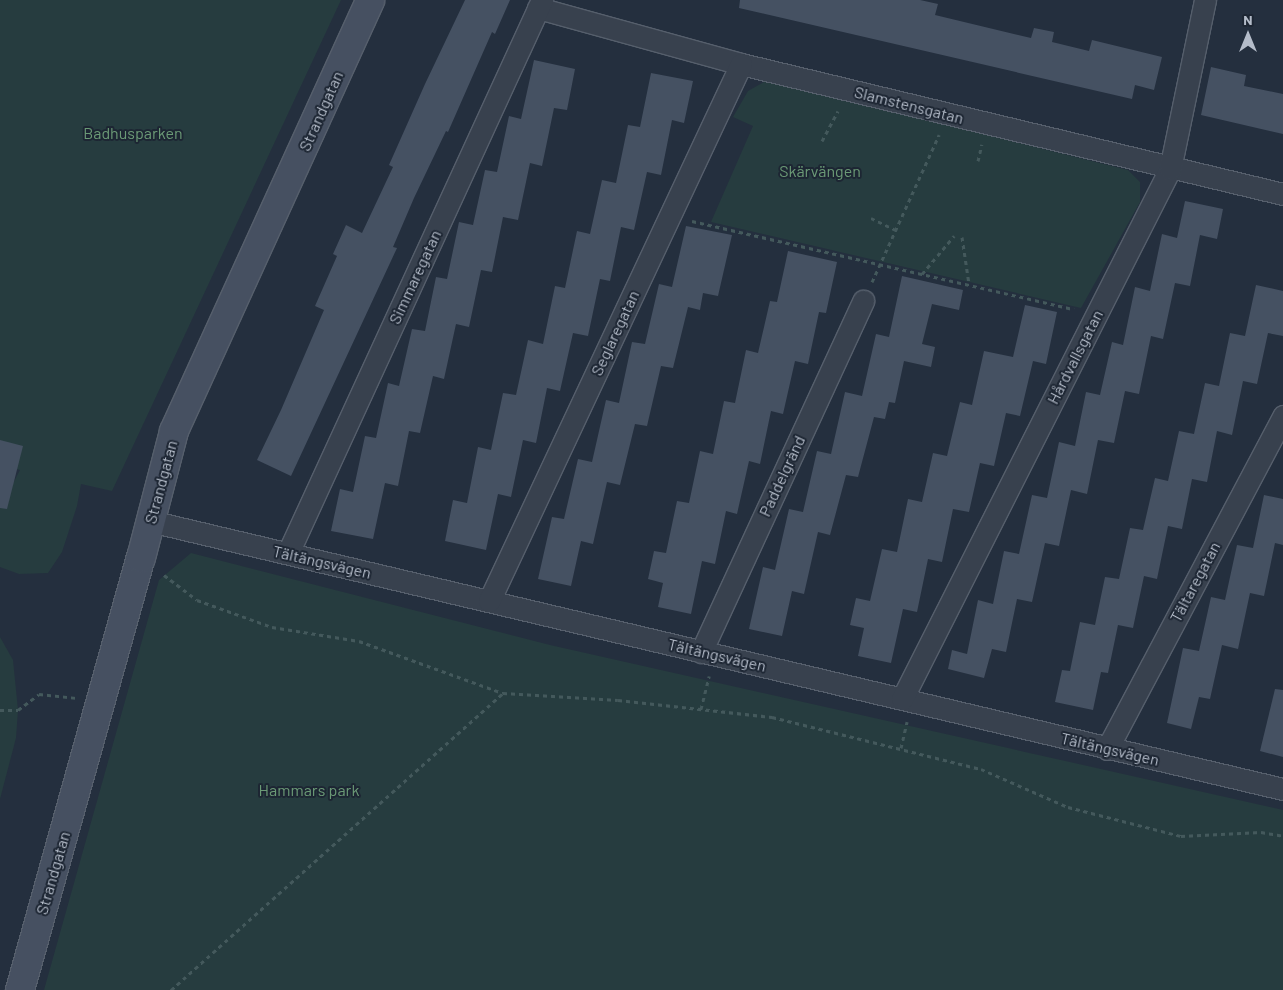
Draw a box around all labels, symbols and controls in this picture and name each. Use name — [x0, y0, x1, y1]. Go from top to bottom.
north arrow — [1223, 10, 1273, 60]
text: N — [1243, 11, 1253, 28]
street label: Strandgatan — [295, 68, 347, 154]
street label: Slamstensgatan — [852, 82, 966, 128]
park label: Badhusparken — [83, 123, 183, 143]
park label: Skärvängen — [779, 161, 861, 181]
street label: Simmaregatan — [385, 227, 445, 327]
street label: Seglaregatan — [587, 287, 643, 379]
street label: Hårdvallsgatan — [1043, 307, 1107, 407]
street label: Paddelgränd — [755, 433, 809, 519]
street label: Strandgatan — [141, 438, 181, 526]
street label: Tältaregatan — [1166, 539, 1224, 625]
street label: Tältängsvägen — [271, 541, 373, 583]
street label: Tältängsvägen — [666, 634, 768, 676]
street label: Tältängsvägen — [1059, 728, 1161, 770]
park label: Hammars park — [259, 780, 359, 800]
street label: Strandgatan — [32, 829, 74, 917]

